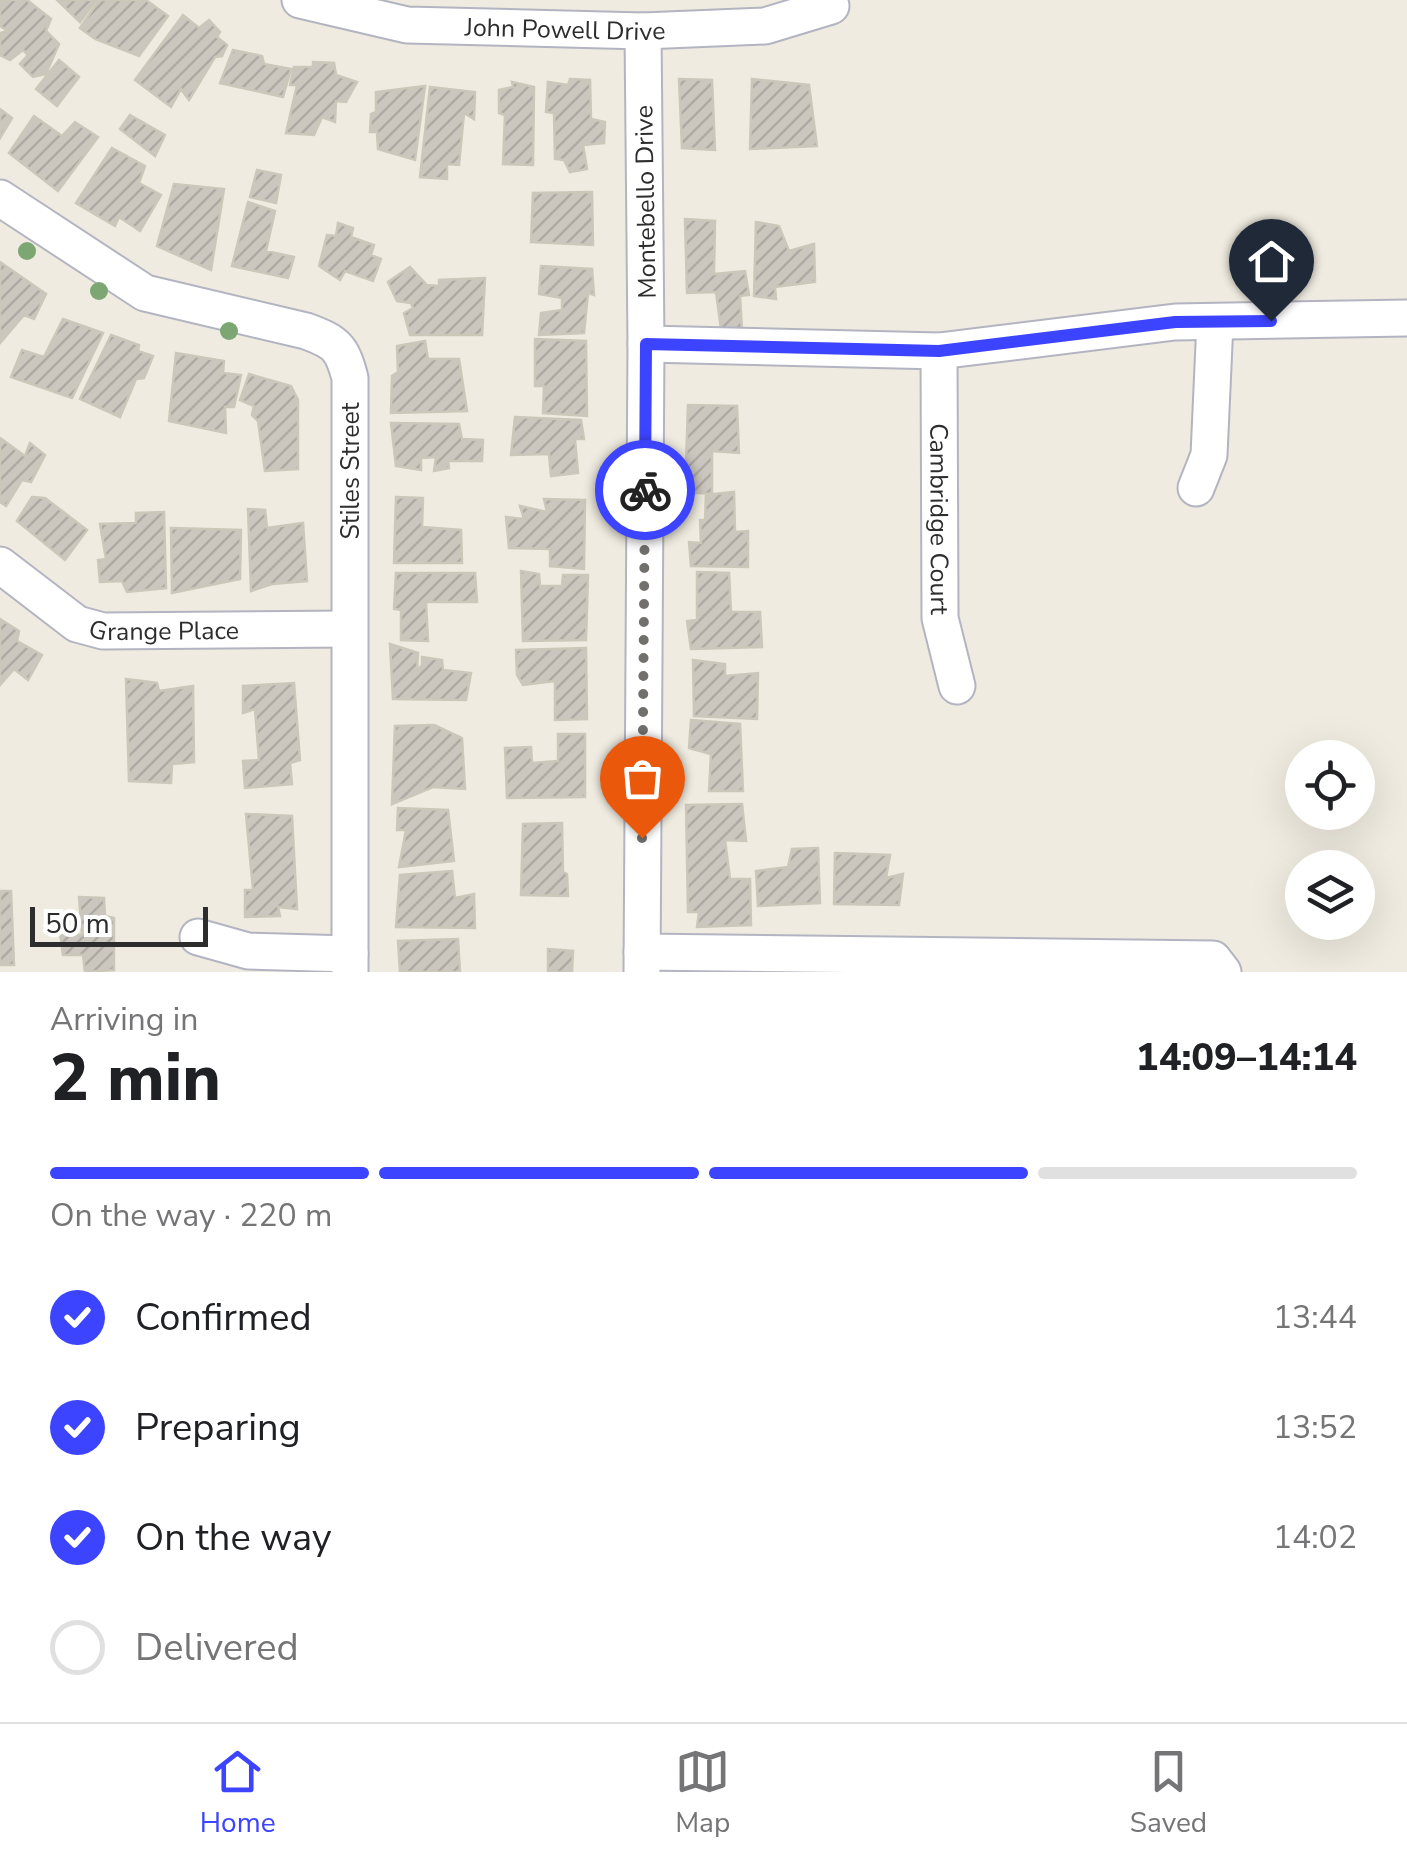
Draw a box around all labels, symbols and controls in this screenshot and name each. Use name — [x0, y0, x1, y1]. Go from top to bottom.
street label: John Powell Drive — [463, 10, 666, 49]
street label: Montebello Drive — [627, 105, 665, 299]
pin — [1229, 219, 1314, 322]
icon: home — [1244, 234, 1299, 289]
street label: Stiles Street — [334, 402, 368, 540]
street label: Cambridge Court — [921, 423, 956, 615]
courier — [595, 440, 695, 540]
icon: bike — [618, 463, 673, 518]
street label: Grange Place — [85, 612, 239, 649]
pin — [600, 736, 685, 839]
map controls — [1285, 740, 1375, 940]
button: locate — [1285, 740, 1375, 830]
icon: bag — [615, 751, 670, 806]
button: layers — [1285, 850, 1375, 940]
scale bar — [30, 902, 208, 946]
text: 50 m — [45, 905, 110, 943]
text: Arriving in — [50, 998, 198, 1041]
text: 14:09–14:14 — [1136, 1032, 1357, 1083]
text: 2 min — [50, 1034, 221, 1123]
text: On the way · 220 m — [50, 1194, 332, 1237]
icon: check — [50, 1290, 105, 1345]
text: Confirmed — [135, 1292, 312, 1343]
text: 13:44 — [1273, 1296, 1357, 1339]
icon: check — [50, 1400, 105, 1455]
text: Preparing — [135, 1402, 301, 1453]
text: 13:52 — [1273, 1406, 1357, 1449]
icon: check — [50, 1510, 105, 1565]
text: On the way — [135, 1512, 331, 1563]
text: 14:02 — [1273, 1516, 1357, 1559]
text: Delivered — [135, 1622, 299, 1673]
tab: Home — [200, 1744, 276, 1842]
tab: Map — [675, 1744, 730, 1842]
tab: Saved — [1130, 1744, 1207, 1842]

